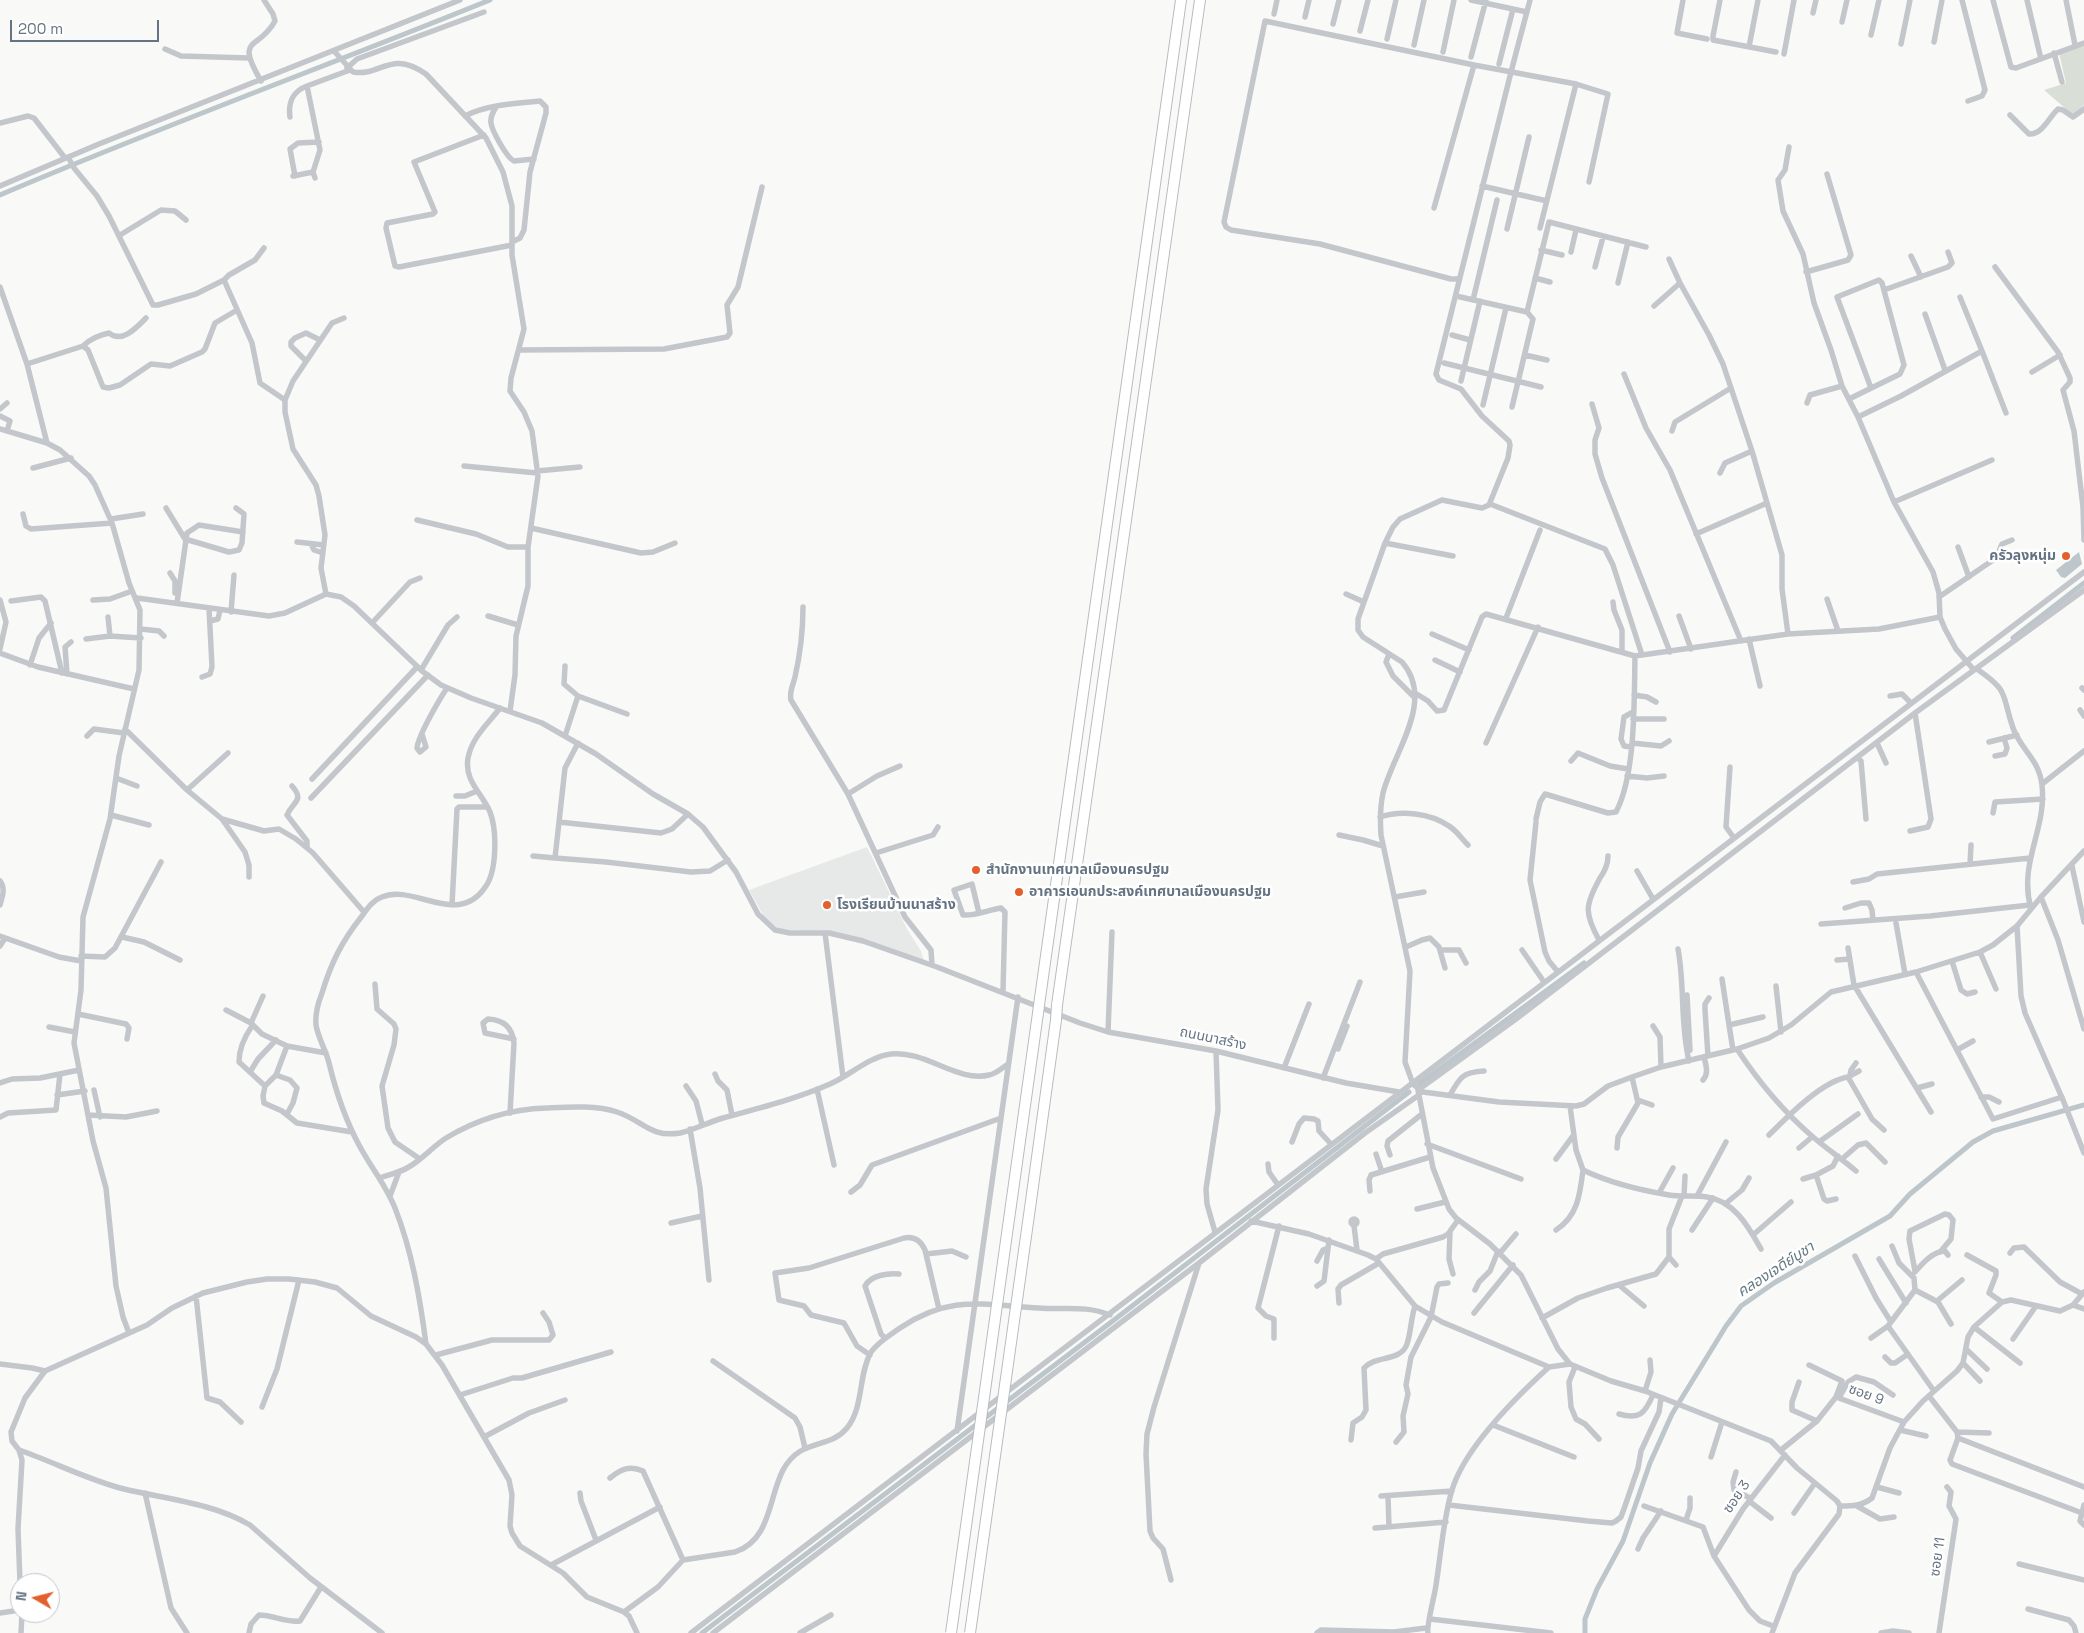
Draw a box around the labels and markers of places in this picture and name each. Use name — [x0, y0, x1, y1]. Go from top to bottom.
place label: ครัวลุงหนุ่ม — [1989, 548, 2056, 564]
marker: ครัวลุงหนุ่ม — [2060, 550, 2072, 562]
place label: สำนักงานเทศบาลเมืองนครปฐม — [986, 862, 1169, 878]
marker: สำนักงานเทศบาลเมืองนครปฐม — [970, 864, 982, 876]
place label: อาคารเอนกประสงค์เทศบาลเมืองนครปฐม — [1029, 884, 1271, 900]
marker: อาคารเอนกประสงค์เทศบาลเมืองนครปฐม — [1013, 886, 1025, 898]
place label: โรงเรียนบ้านนาสร้าง — [837, 897, 956, 913]
marker: โรงเรียนบ้านนาสร้าง — [821, 899, 833, 911]

